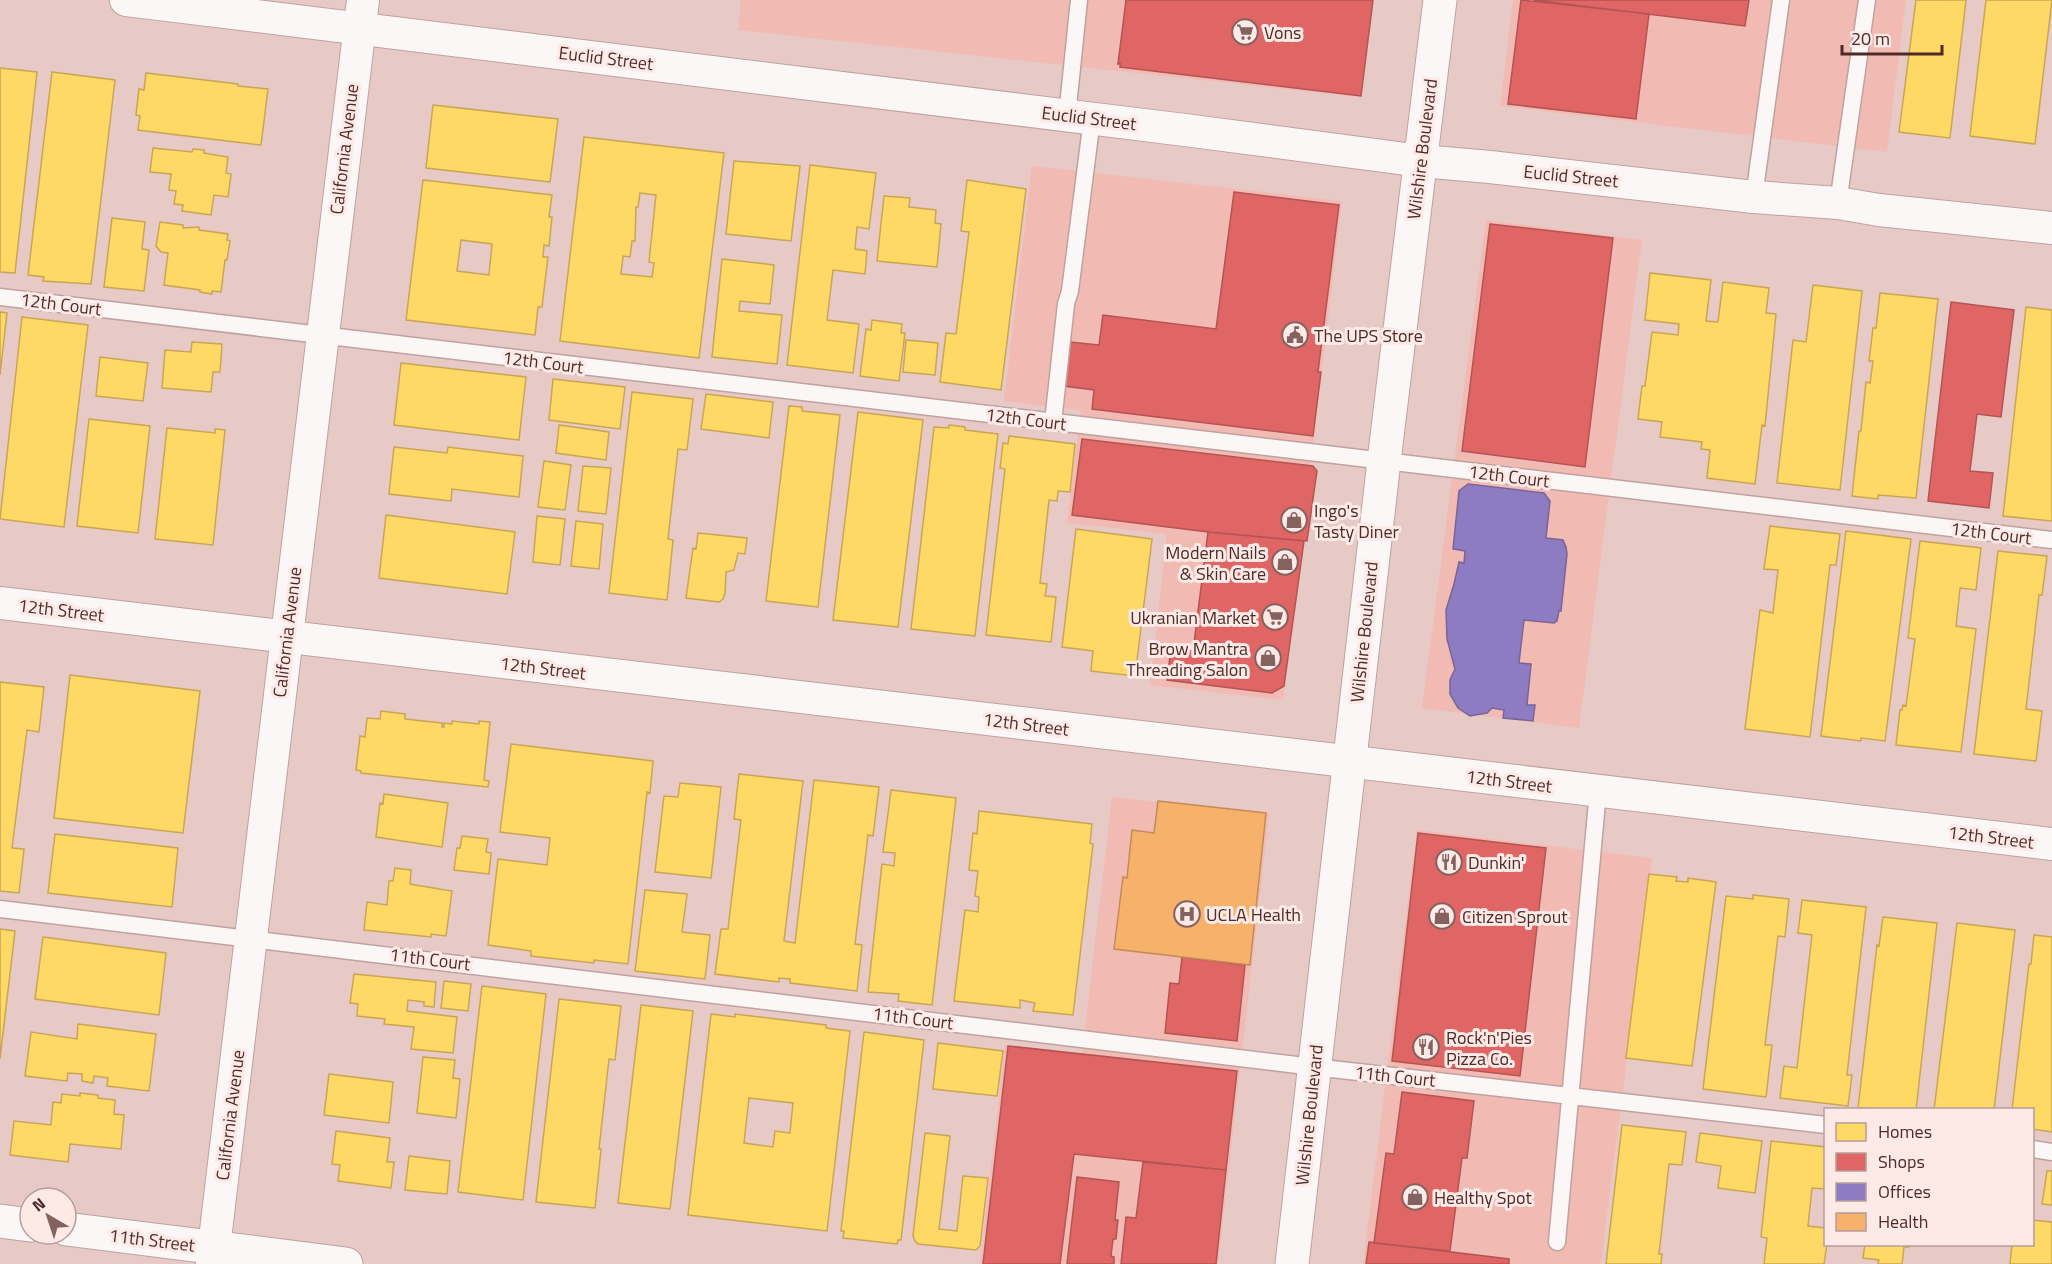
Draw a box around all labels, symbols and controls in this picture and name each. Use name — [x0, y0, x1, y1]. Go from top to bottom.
supermarket icon: Vons — [1230, 17, 1260, 47]
scale bar — [1842, 18, 1942, 56]
place label: Vons — [1264, 19, 1301, 46]
text: 20 m — [1851, 25, 1890, 52]
street label: Euclid Street — [557, 39, 656, 77]
street label: Wilshire Boulevard — [1400, 77, 1444, 221]
street label: California Avenue — [323, 82, 365, 216]
street label: Euclid Street — [1040, 99, 1139, 137]
street label: Euclid Street — [1522, 158, 1620, 194]
street label: 12th Court — [19, 286, 104, 322]
public building icon: The UPS Store — [1280, 320, 1310, 350]
place label: The UPS Store — [1314, 322, 1423, 349]
street label: 12th Court — [501, 344, 586, 380]
street label: 12th Court — [984, 401, 1069, 437]
street label: 12th Court — [1467, 458, 1552, 494]
place label: Ingo's Tasty Diner — [1314, 497, 1399, 545]
shop icon: Ingo's Tasty Diner — [1279, 505, 1309, 535]
street label: 12th Court — [1949, 515, 2034, 551]
place label: Modern Nails & Skin Care — [1165, 539, 1266, 587]
shop icon: Modern Nails & Skin Care — [1270, 547, 1300, 577]
street label: Wilshire Boulevard — [1343, 560, 1385, 704]
street label: California Avenue — [266, 565, 308, 699]
street label: 12th Street — [16, 591, 106, 629]
supermarket icon: Ukranian Market — [1260, 602, 1290, 632]
place label: Ukranian Market — [1130, 604, 1257, 631]
place label: Brow Mantra Threading Salon — [1126, 635, 1248, 683]
shop icon: Brow Mantra Threading Salon — [1253, 643, 1283, 673]
street label: 12th Street — [498, 649, 588, 687]
street label: 12th Street — [981, 705, 1071, 743]
street label: 12th Street — [1464, 762, 1554, 800]
street label: 12th Street — [1946, 818, 2036, 856]
restaurant icon: Dunkin' — [1434, 847, 1464, 877]
place label: Dunkin' — [1468, 849, 1525, 876]
hospital icon: UCLA Health — [1172, 899, 1202, 929]
place label: UCLA Health — [1206, 901, 1301, 928]
shop icon: Citizen Sprout — [1427, 901, 1457, 931]
place label: Citizen Sprout — [1462, 903, 1568, 930]
street label: 11th Court — [388, 941, 473, 977]
street label: 11th Court — [871, 1000, 956, 1036]
place label: Rock'n'Pies Pizza Co. — [1446, 1024, 1532, 1072]
restaurant icon: Rock'n'Pies Pizza Co. — [1411, 1032, 1441, 1062]
street label: Wilshire Boulevard — [1288, 1043, 1330, 1187]
street label: California Avenue — [209, 1048, 251, 1182]
street label: 11th Court — [1353, 1058, 1438, 1094]
legend — [1824, 1108, 2034, 1246]
text: Homes — [1878, 1118, 1932, 1145]
text: Shops — [1878, 1148, 1925, 1175]
text: Offices — [1878, 1178, 1931, 1205]
shop icon: Healthy Spot — [1400, 1182, 1430, 1212]
place label: Healthy Spot — [1434, 1184, 1533, 1211]
north arrow — [18, 1186, 78, 1246]
text: N — [27, 1192, 50, 1217]
text: Health — [1878, 1208, 1928, 1235]
street label: 11th Street — [107, 1221, 197, 1259]

